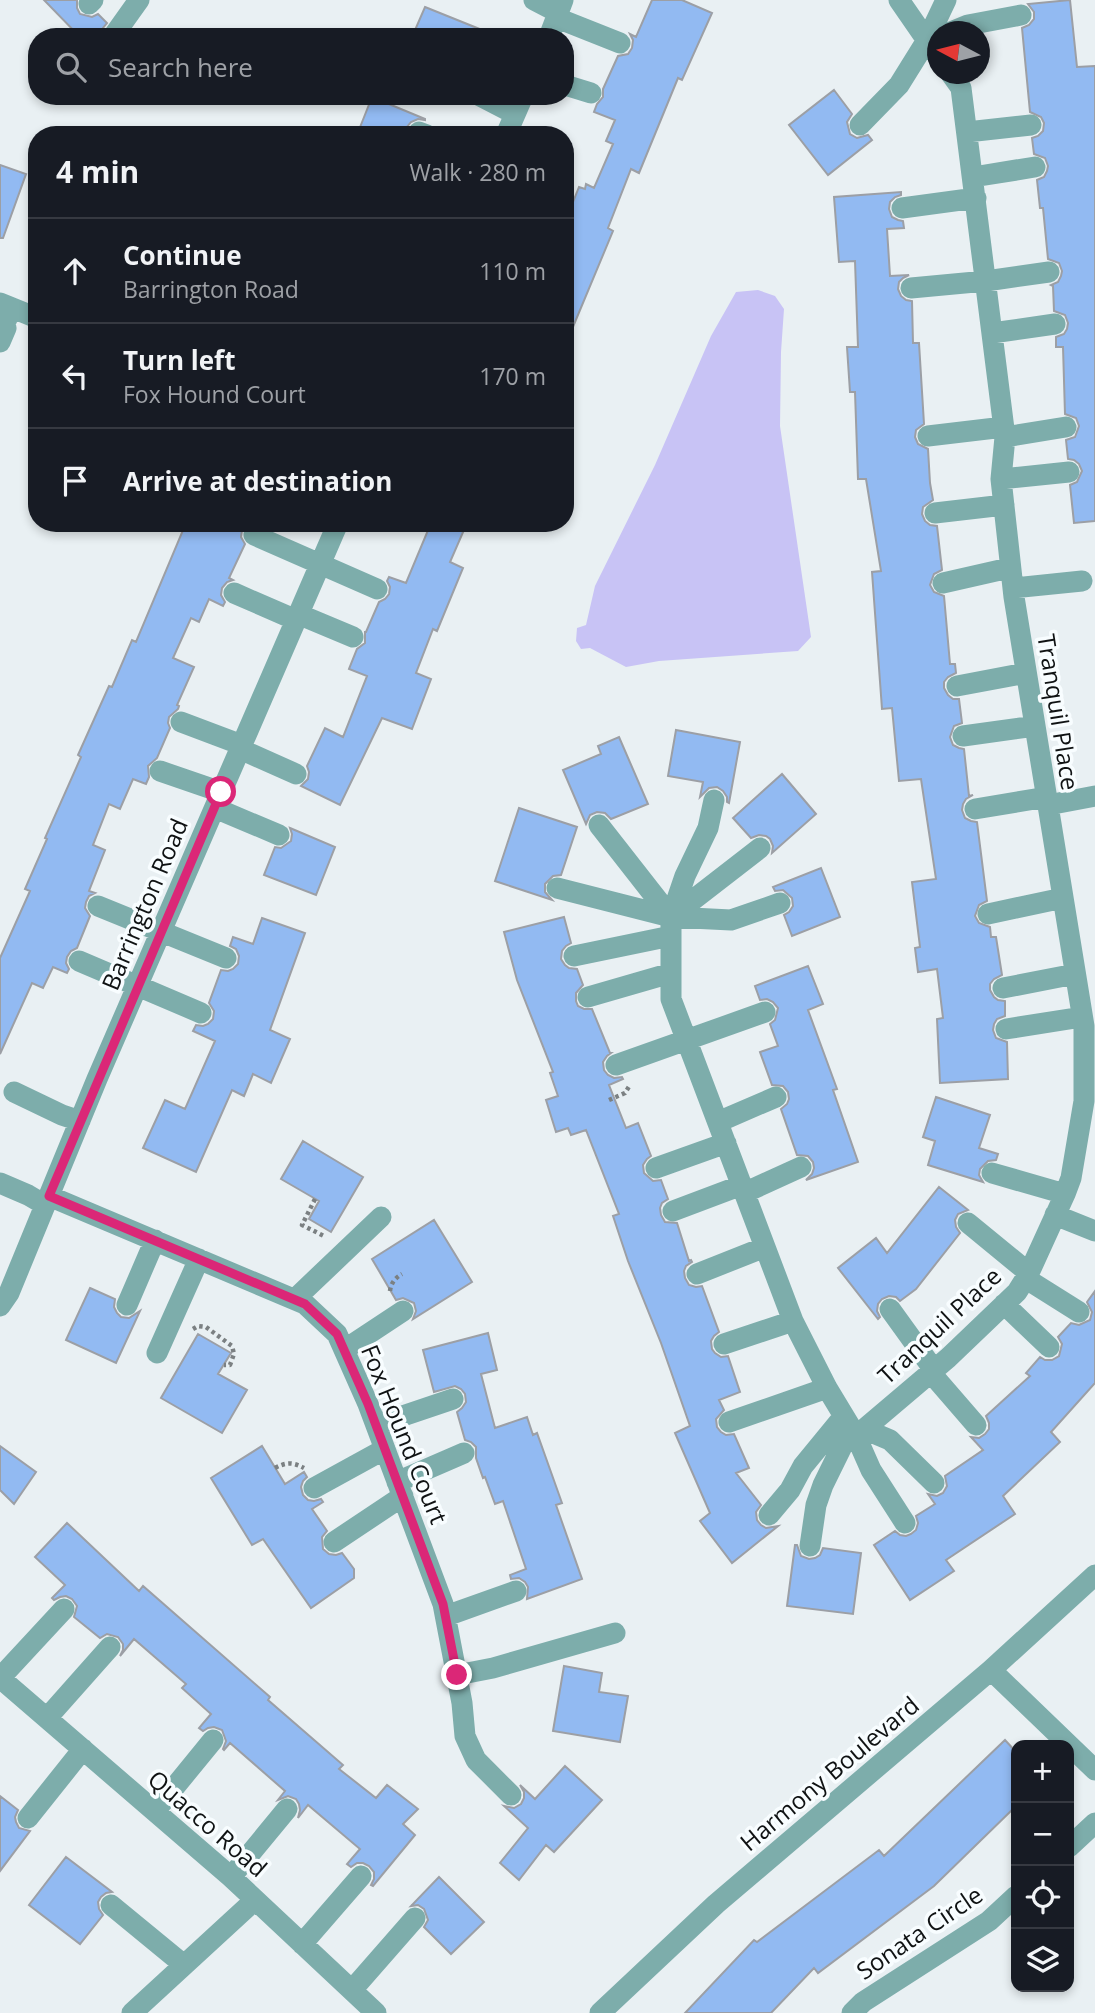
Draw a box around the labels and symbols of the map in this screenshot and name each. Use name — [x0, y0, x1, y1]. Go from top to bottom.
north arrow — [927, 21, 990, 84]
street label: Tranquil Place — [1030, 632, 1088, 792]
route start — [205, 776, 236, 807]
street label: Barrington Road — [93, 813, 195, 995]
street label: Tranquil Place — [870, 1259, 1008, 1391]
street label: Fox Hound Court — [354, 1339, 456, 1529]
route end — [441, 1659, 472, 1690]
street label: Harmony Boulevard — [732, 1688, 926, 1858]
street label: Quacco Road — [141, 1762, 275, 1884]
street label: Sonata Circle — [849, 1878, 989, 1986]

